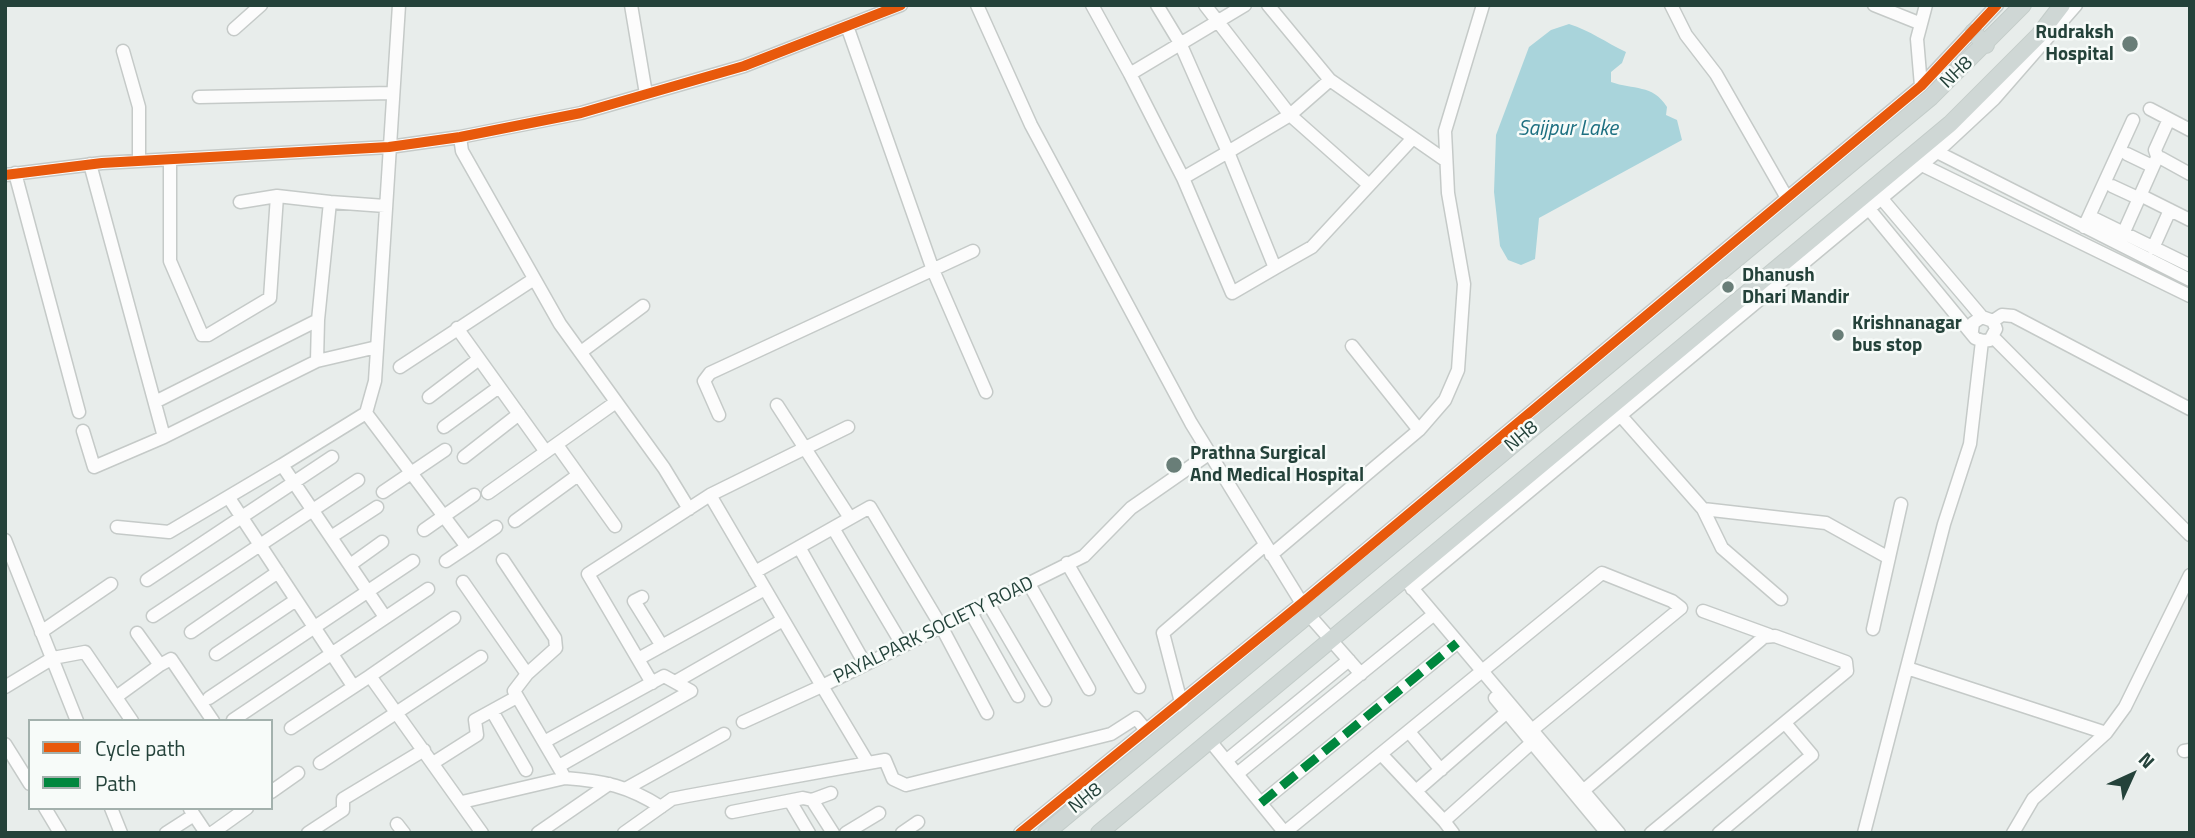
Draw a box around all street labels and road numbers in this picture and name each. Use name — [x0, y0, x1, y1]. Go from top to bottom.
street label: NH8 — [1936, 52, 1978, 94]
street label: NH8 — [1501, 417, 1543, 457]
street label: PAYALPARK SOCIETY ROAD — [830, 573, 1038, 689]
street label: NH8 — [1065, 779, 1107, 819]

